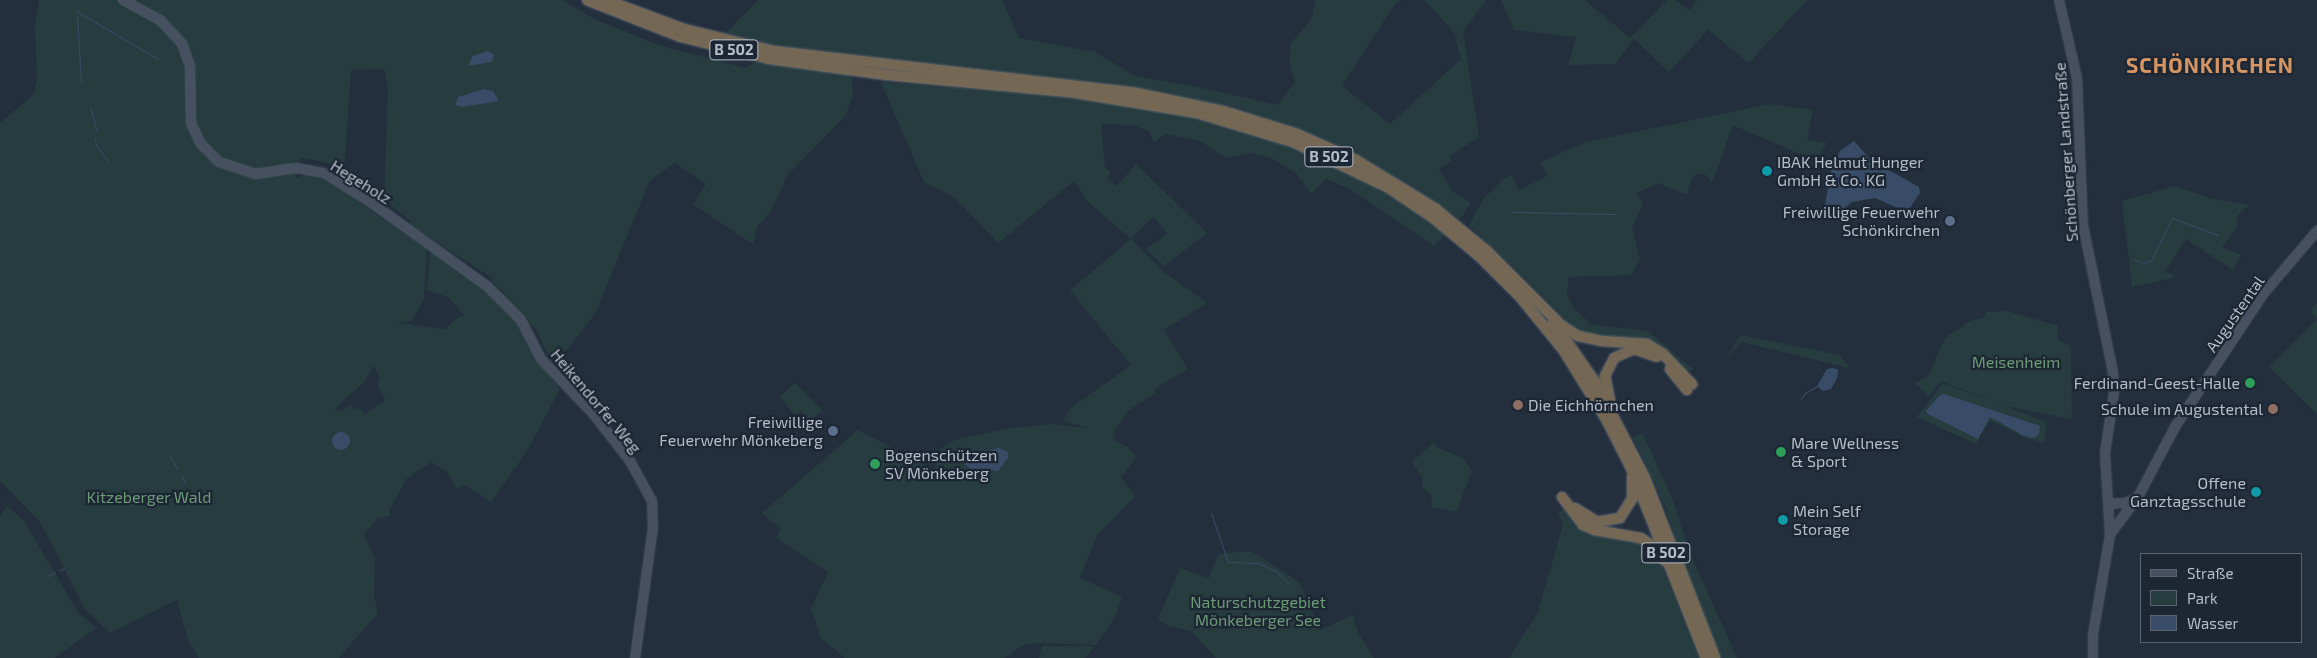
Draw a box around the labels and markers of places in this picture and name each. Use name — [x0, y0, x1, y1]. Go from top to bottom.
place label: IBAK Helmut Hunger GmbH & Co. KG — [1777, 152, 1924, 190]
marker: IBAK Helmut Hunger GmbH & Co. KG — [1761, 165, 1773, 177]
place label: Freiwillige Feuerwehr Schönkirchen — [1783, 202, 1940, 240]
marker: Freiwillige Feuerwehr Schönkirchen — [1944, 215, 1956, 227]
place label: Ferdinand-Geest-Halle — [2074, 373, 2240, 393]
marker: Ferdinand-Geest-Halle — [2244, 377, 2256, 389]
place label: Die Eichhörnchen — [1528, 395, 1654, 415]
marker: Die Eichhörnchen — [1512, 399, 1524, 411]
place label: Schule im Augustental — [2100, 399, 2263, 419]
marker: Schule im Augustental — [2267, 403, 2279, 415]
place label: Freiwillige Feuerwehr Mönkeberg — [659, 412, 823, 450]
marker: Freiwillige Feuerwehr Mönkeberg — [827, 425, 839, 437]
place label: Mare Wellness & Sport — [1791, 433, 1899, 471]
place label: Bogenschützen SV Mönkeberg — [885, 445, 997, 483]
marker: Mare Wellness & Sport — [1775, 446, 1787, 458]
marker: Bogenschützen SV Mönkeberg — [869, 458, 881, 470]
place label: Offene Ganztagsschule — [2130, 473, 2246, 511]
marker: Offene Ganztagsschule — [2250, 486, 2262, 498]
place label: Mein Self Storage — [1793, 501, 1861, 539]
marker: Mein Self Storage — [1777, 514, 1789, 526]

